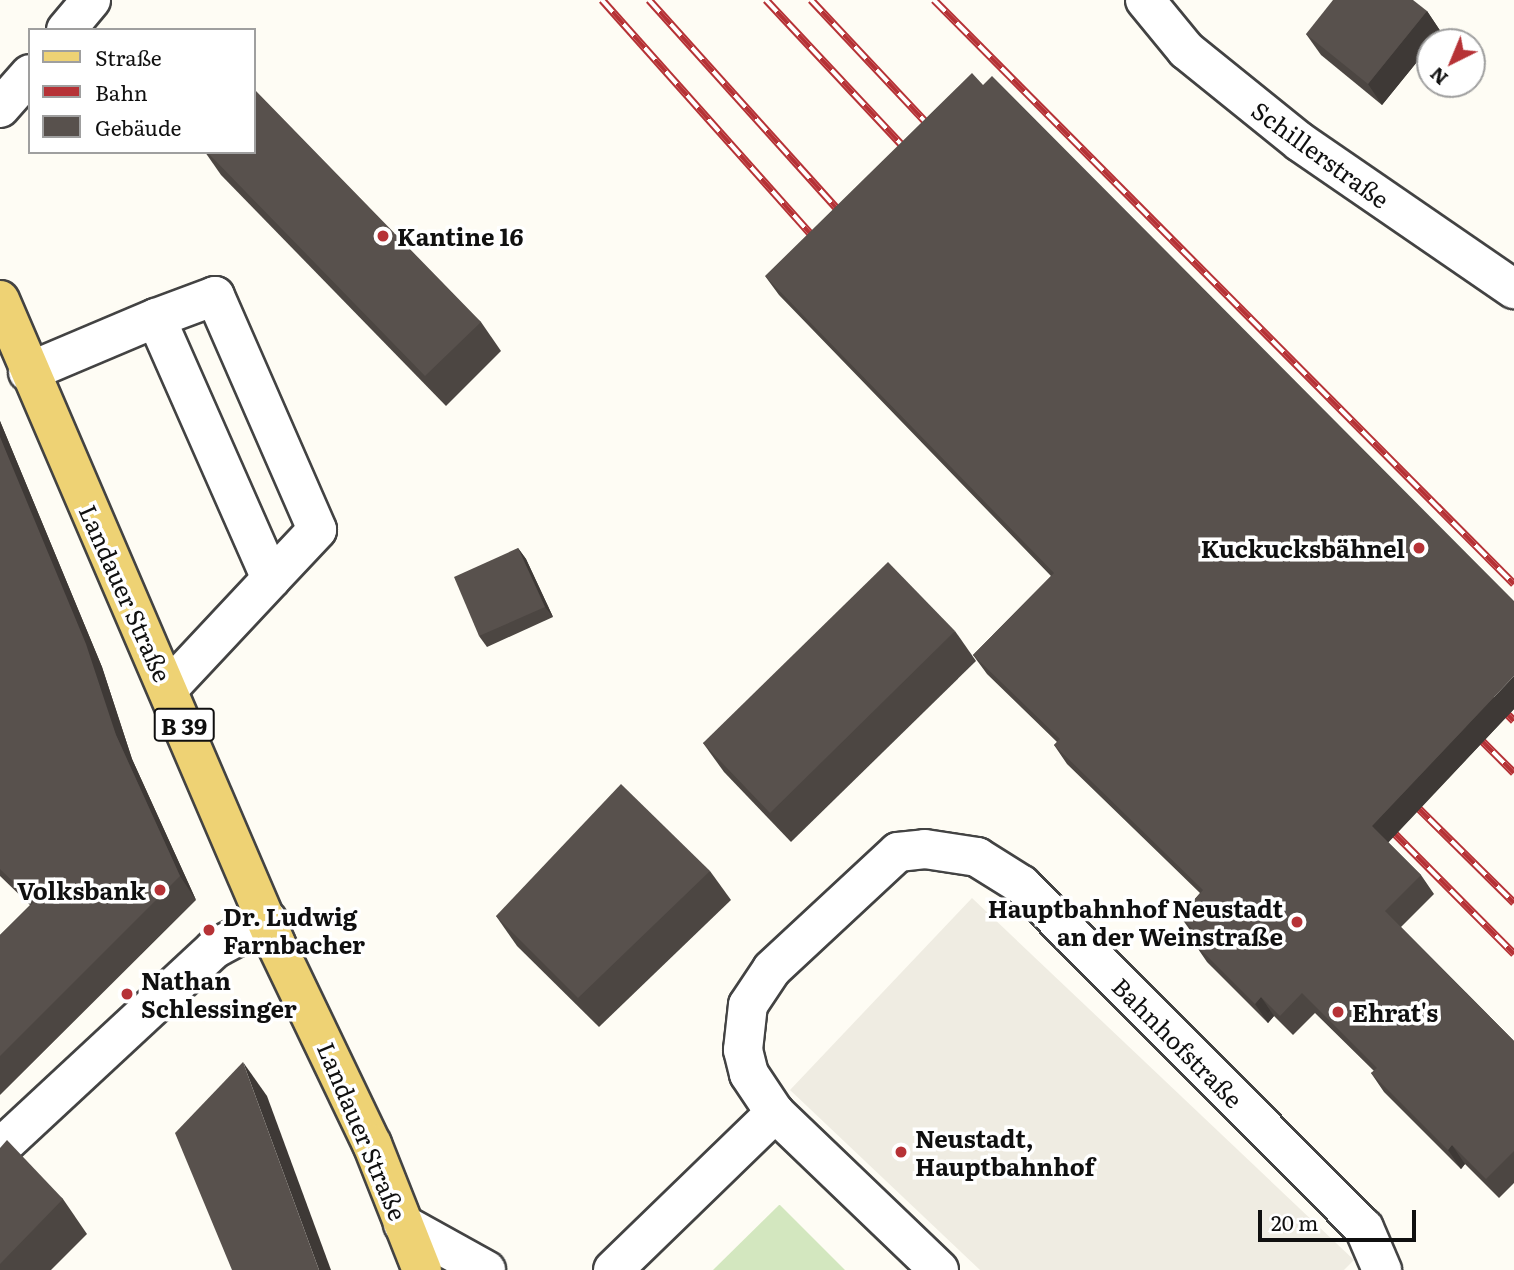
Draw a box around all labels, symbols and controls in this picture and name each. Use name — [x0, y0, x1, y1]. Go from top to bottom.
legend — [28, 28, 256, 154]
north arrow — [1416, 28, 1486, 98]
text: Straße — [95, 41, 162, 72]
text: N — [1423, 61, 1453, 93]
text: Bahn — [95, 76, 148, 107]
street label: Schillerstraße — [1247, 95, 1395, 213]
text: Gebäude — [95, 111, 181, 142]
place label: Kantine 16 — [397, 222, 523, 250]
marker: Kantine 16 — [375, 228, 391, 244]
street label: Landauer Straße — [74, 500, 178, 686]
place label: Kuckucksbähnel — [1201, 534, 1405, 562]
marker: Kuckucksbähnel — [1411, 540, 1427, 556]
road number: B 39 — [152, 706, 216, 744]
place label: Volksbank — [17, 876, 146, 904]
marker: Volksbank — [152, 882, 168, 898]
place label: Hauptbahnhof Neustadt an der Weinstraße — [988, 894, 1283, 950]
place label: Dr. Ludwig Farnbacher — [223, 902, 365, 958]
marker: Hauptbahnhof Neustadt an der Weinstraße — [1289, 914, 1305, 930]
marker: Dr. Ludwig Farnbacher — [201, 922, 217, 938]
place label: Nathan Schlessinger — [141, 966, 297, 1022]
street label: Bahnhofstraße — [1107, 971, 1249, 1113]
marker: Nathan Schlessinger — [119, 986, 135, 1002]
place label: Ehrat's — [1352, 998, 1438, 1026]
marker: Ehrat's — [1330, 1004, 1346, 1020]
street label: Landauer Straße — [313, 1038, 413, 1224]
place label: Neustadt, Hauptbahnhof — [915, 1124, 1095, 1180]
marker: Neustadt, Hauptbahnhof — [893, 1144, 909, 1160]
scale bar — [1262, 1196, 1420, 1240]
text: 20 m — [1271, 1206, 1318, 1237]

